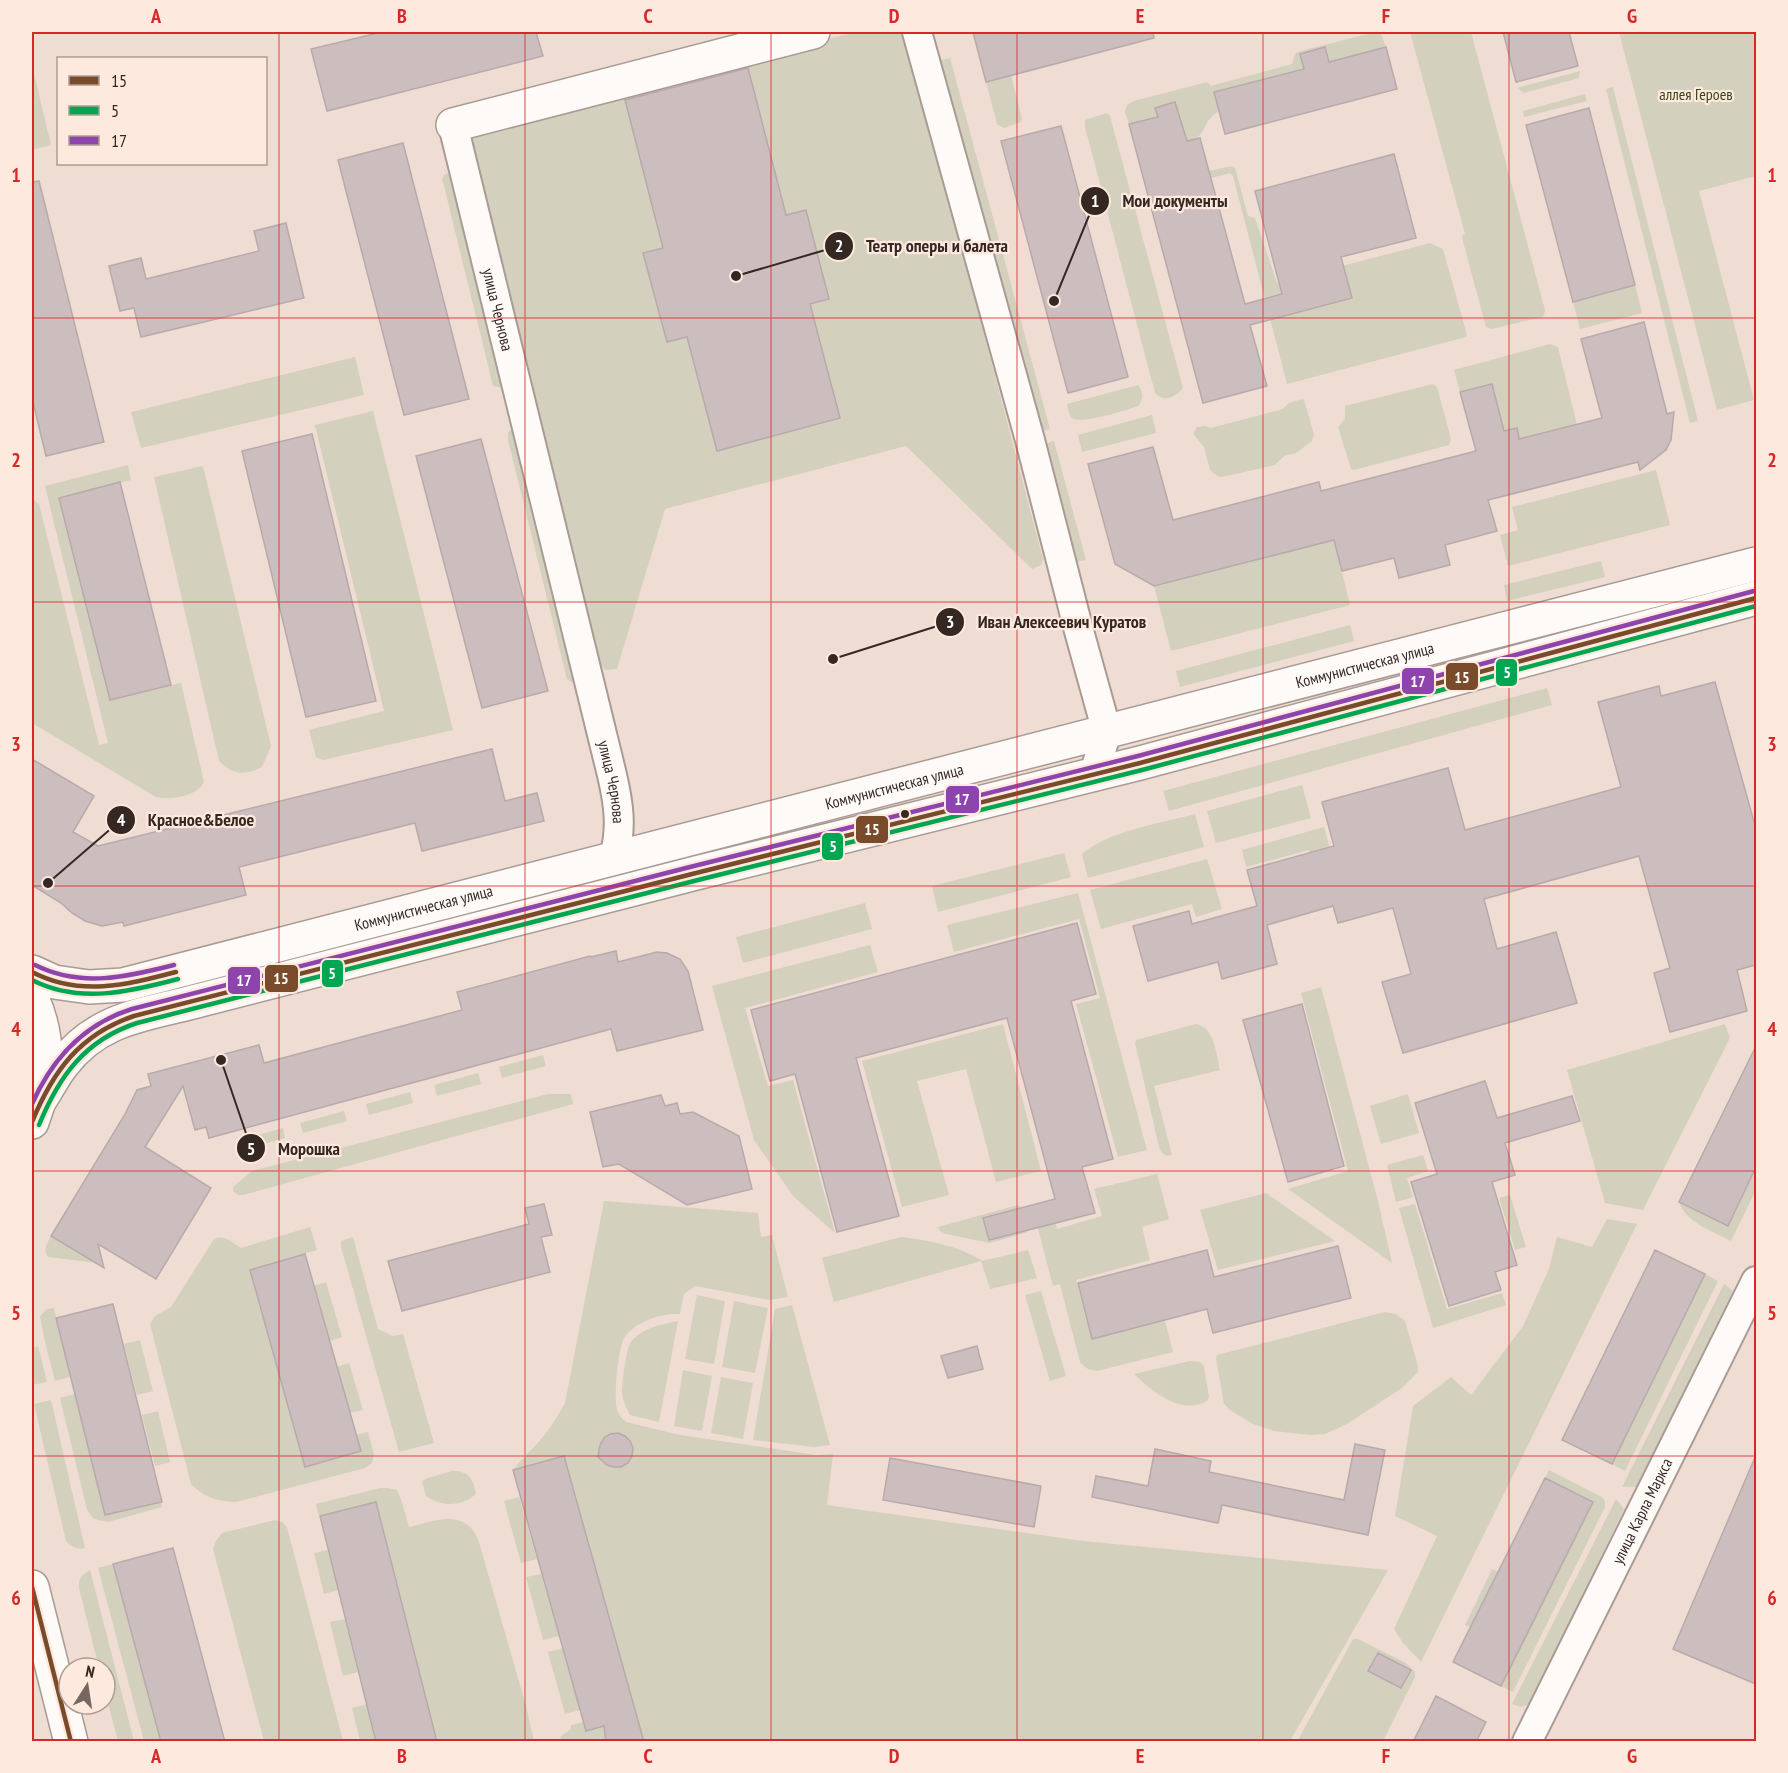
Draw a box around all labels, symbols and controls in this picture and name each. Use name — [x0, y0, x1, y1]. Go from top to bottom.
text: A — [150, 3, 162, 29]
text: B — [397, 3, 407, 29]
text: C — [643, 3, 653, 29]
text: D — [889, 3, 900, 29]
text: E — [1136, 3, 1144, 29]
text: F — [1382, 3, 1390, 29]
text: G — [1627, 3, 1637, 29]
legend — [57, 57, 267, 165]
text: 15 — [111, 69, 127, 92]
park label: аллея Героев — [1659, 84, 1733, 104]
text: 5 — [111, 99, 119, 122]
text: 17 — [111, 129, 127, 152]
text: 1 — [11, 162, 21, 188]
text: 1 — [1767, 162, 1777, 188]
callout: Мои документы — [1080, 183, 1239, 219]
text: 1 — [1091, 189, 1099, 212]
text: Мои документы — [1122, 189, 1228, 212]
callout: Театр оперы и балета — [824, 228, 1020, 264]
text: 2 — [835, 234, 843, 257]
text: Театр оперы и балета — [866, 234, 1008, 257]
street label: улица Чернова — [478, 266, 518, 353]
text: 2 — [11, 447, 21, 473]
text: 2 — [1767, 447, 1777, 473]
callout: Иван Алексеевич Куратов — [935, 604, 1158, 640]
text: 3 — [946, 610, 954, 633]
text: Иван Алексеевич Куратов — [978, 610, 1147, 633]
street label: Коммунистическая улица — [1294, 637, 1436, 692]
line badge: 5 — [1495, 658, 1518, 687]
line badge: 15 — [1445, 662, 1479, 691]
text: 5 — [1503, 662, 1511, 682]
line badge: 17 — [1401, 667, 1435, 695]
text: 15 — [1454, 667, 1470, 687]
text: 17 — [1410, 671, 1426, 691]
text: 3 — [11, 731, 21, 757]
text: 3 — [1767, 731, 1777, 757]
street label: улица Чернова — [594, 738, 629, 824]
street label: Коммунистическая улица — [823, 759, 965, 814]
line badge: 17 — [945, 785, 980, 814]
text: 17 — [954, 789, 970, 809]
callout: Красное&Белое — [106, 802, 266, 838]
text: 4 — [117, 808, 126, 831]
text: Красное&Белое — [148, 808, 255, 831]
unlabelled marker — [899, 808, 911, 820]
line badge: 15 — [855, 815, 889, 844]
text: 15 — [864, 819, 880, 839]
line badge: 5 — [821, 832, 844, 861]
text: 5 — [829, 836, 837, 856]
street label: Коммунистическая улица — [352, 880, 495, 935]
line badge: 5 — [321, 959, 344, 988]
text: 5 — [328, 963, 336, 983]
line badge: 15 — [264, 964, 299, 993]
line badge: 17 — [227, 966, 261, 995]
text: 15 — [273, 968, 289, 988]
text: 17 — [236, 970, 252, 990]
text: 4 — [11, 1016, 21, 1042]
text: 4 — [1767, 1016, 1777, 1042]
callout: Морошка — [236, 1130, 352, 1166]
text: 5 — [247, 1137, 255, 1160]
text: Морошка — [278, 1137, 340, 1160]
text: 5 — [11, 1300, 21, 1326]
text: 5 — [1767, 1300, 1777, 1326]
street label: улица Карла Маркса — [1607, 1455, 1676, 1567]
text: 6 — [11, 1585, 21, 1611]
text: 6 — [1767, 1585, 1777, 1611]
north arrow — [57, 1656, 117, 1716]
text: N — [84, 1661, 96, 1682]
text: A — [150, 1743, 162, 1769]
text: B — [397, 1743, 407, 1769]
text: C — [643, 1743, 653, 1769]
text: D — [889, 1743, 900, 1769]
text: E — [1136, 1743, 1144, 1769]
text: F — [1382, 1743, 1390, 1769]
text: G — [1627, 1743, 1637, 1769]

